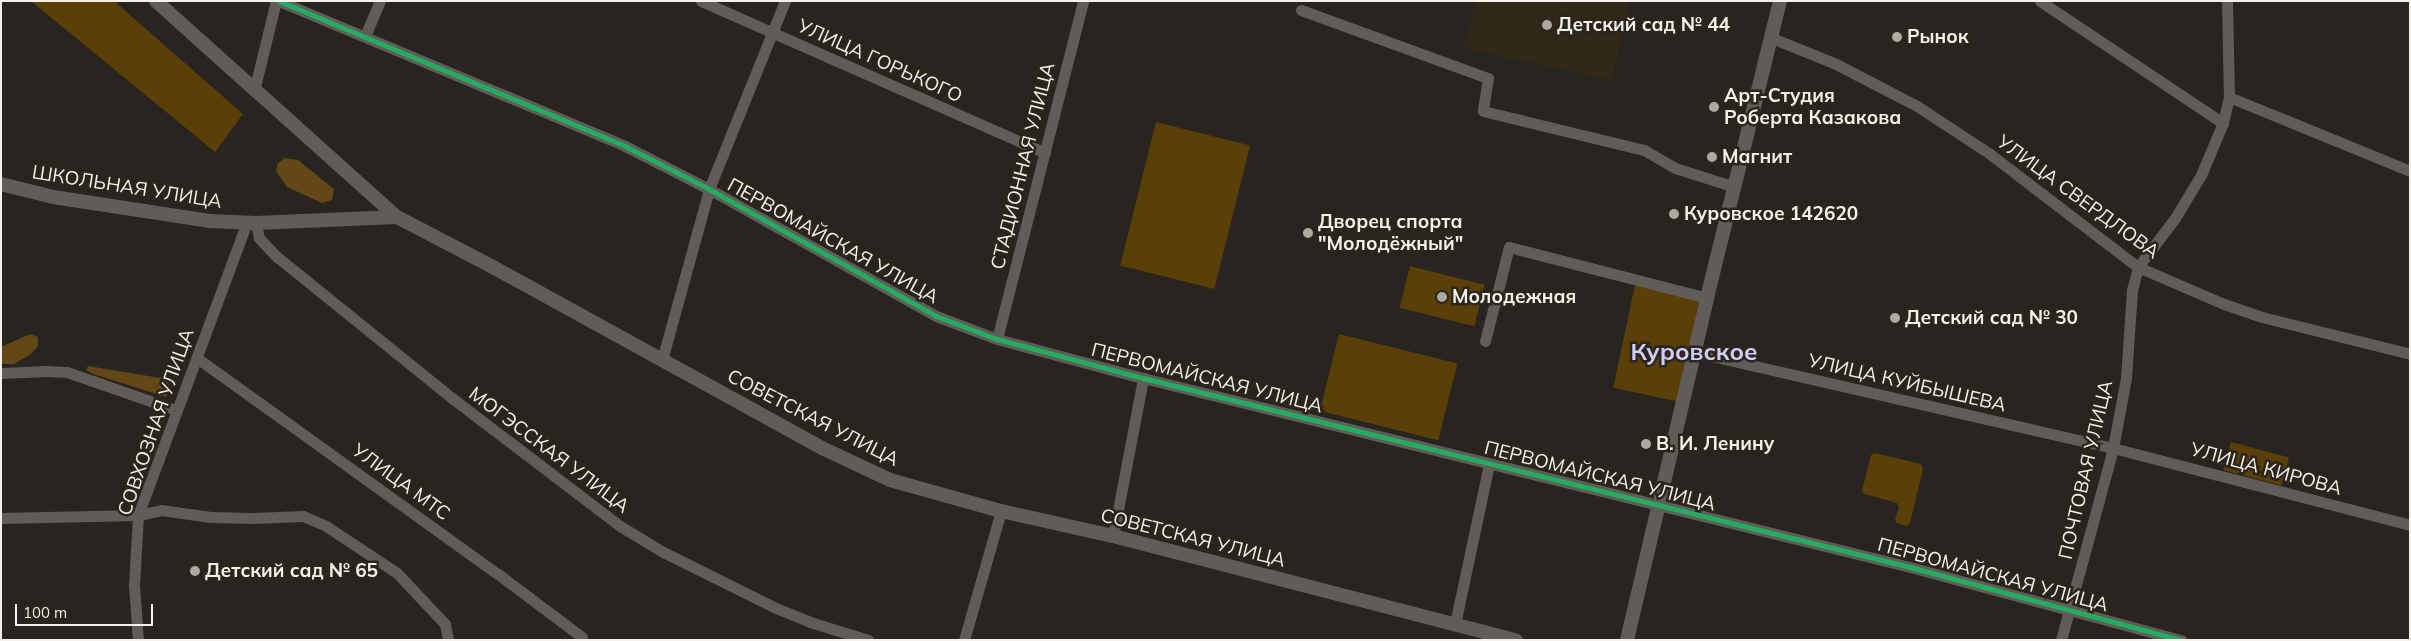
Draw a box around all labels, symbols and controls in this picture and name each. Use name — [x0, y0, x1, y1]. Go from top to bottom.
street label: УЛИЦА ГОРЬКОГО — [794, 14, 966, 108]
place label: Детский сад № 44 — [1557, 14, 1730, 36]
marker: Детский сад № 44 — [1541, 19, 1553, 31]
place label: Рынок — [1907, 26, 1969, 48]
marker: Рынок — [1891, 31, 1903, 43]
street label: СТАДИОННАЯ УЛИЦА — [986, 60, 1060, 272]
place label: Арт-Студия Роберта Казакова — [1724, 85, 1901, 129]
marker: Арт-Студия Роберта Казакова — [1708, 101, 1720, 113]
street label: УЛИЦА СВЕРДЛОВА — [1992, 130, 2164, 264]
place label: Магнит — [1722, 146, 1792, 168]
marker: Магнит — [1706, 151, 1718, 163]
street label: ШКОЛЬНАЯ УЛИЦА — [30, 161, 224, 213]
street label: ПЕРВОМАЙСКАЯ УЛИЦА — [723, 173, 943, 309]
place label: Куровское 142620 — [1684, 203, 1858, 225]
marker: Куровское 142620 — [1668, 208, 1680, 220]
place label: Дворец спорта "Молодёжный" — [1318, 211, 1463, 255]
marker: Дворец спорта "Молодёжный" — [1302, 227, 1314, 239]
place label: Молодежная — [1452, 286, 1576, 308]
marker: Молодежная — [1436, 291, 1448, 303]
place label: Детский сад № 30 — [1905, 307, 2078, 329]
marker: Детский сад № 30 — [1889, 312, 1901, 324]
street label: СОВХОЗНАЯ УЛИЦА — [113, 326, 199, 518]
street label: ПЕРВОМАЙСКАЯ УЛИЦА — [1089, 338, 1325, 418]
district label: Куровское — [1630, 338, 1758, 366]
street label: УЛИЦА КУЙБЫШЕВА — [1806, 349, 2008, 417]
street label: СОВЕТСКАЯ УЛИЦА — [723, 365, 903, 471]
street label: ПОЧТОВАЯ УЛИЦА — [2054, 378, 2118, 562]
street label: МОГЭССКАЯ УЛИЦА — [464, 382, 634, 518]
place label: В. И. Ленину — [1656, 433, 1774, 455]
street label: ПЕРВОМАЙСКАЯ УЛИЦА — [1482, 436, 1718, 516]
marker: В. И. Ленину — [1640, 438, 1652, 450]
street label: УЛИЦА КИРОВА — [2188, 438, 2344, 500]
street label: УЛИЦА МТС — [348, 439, 454, 525]
street label: СОВЕТСКАЯ УЛИЦА — [1098, 504, 1288, 572]
street label: ПЕРВОМАЙСКАЯ УЛИЦА — [1875, 533, 2111, 617]
place label: Детский сад № 65 — [205, 560, 378, 582]
marker: Детский сад № 65 — [189, 565, 201, 577]
scale bar — [18, 594, 155, 626]
text: 100 m — [23, 603, 67, 622]

